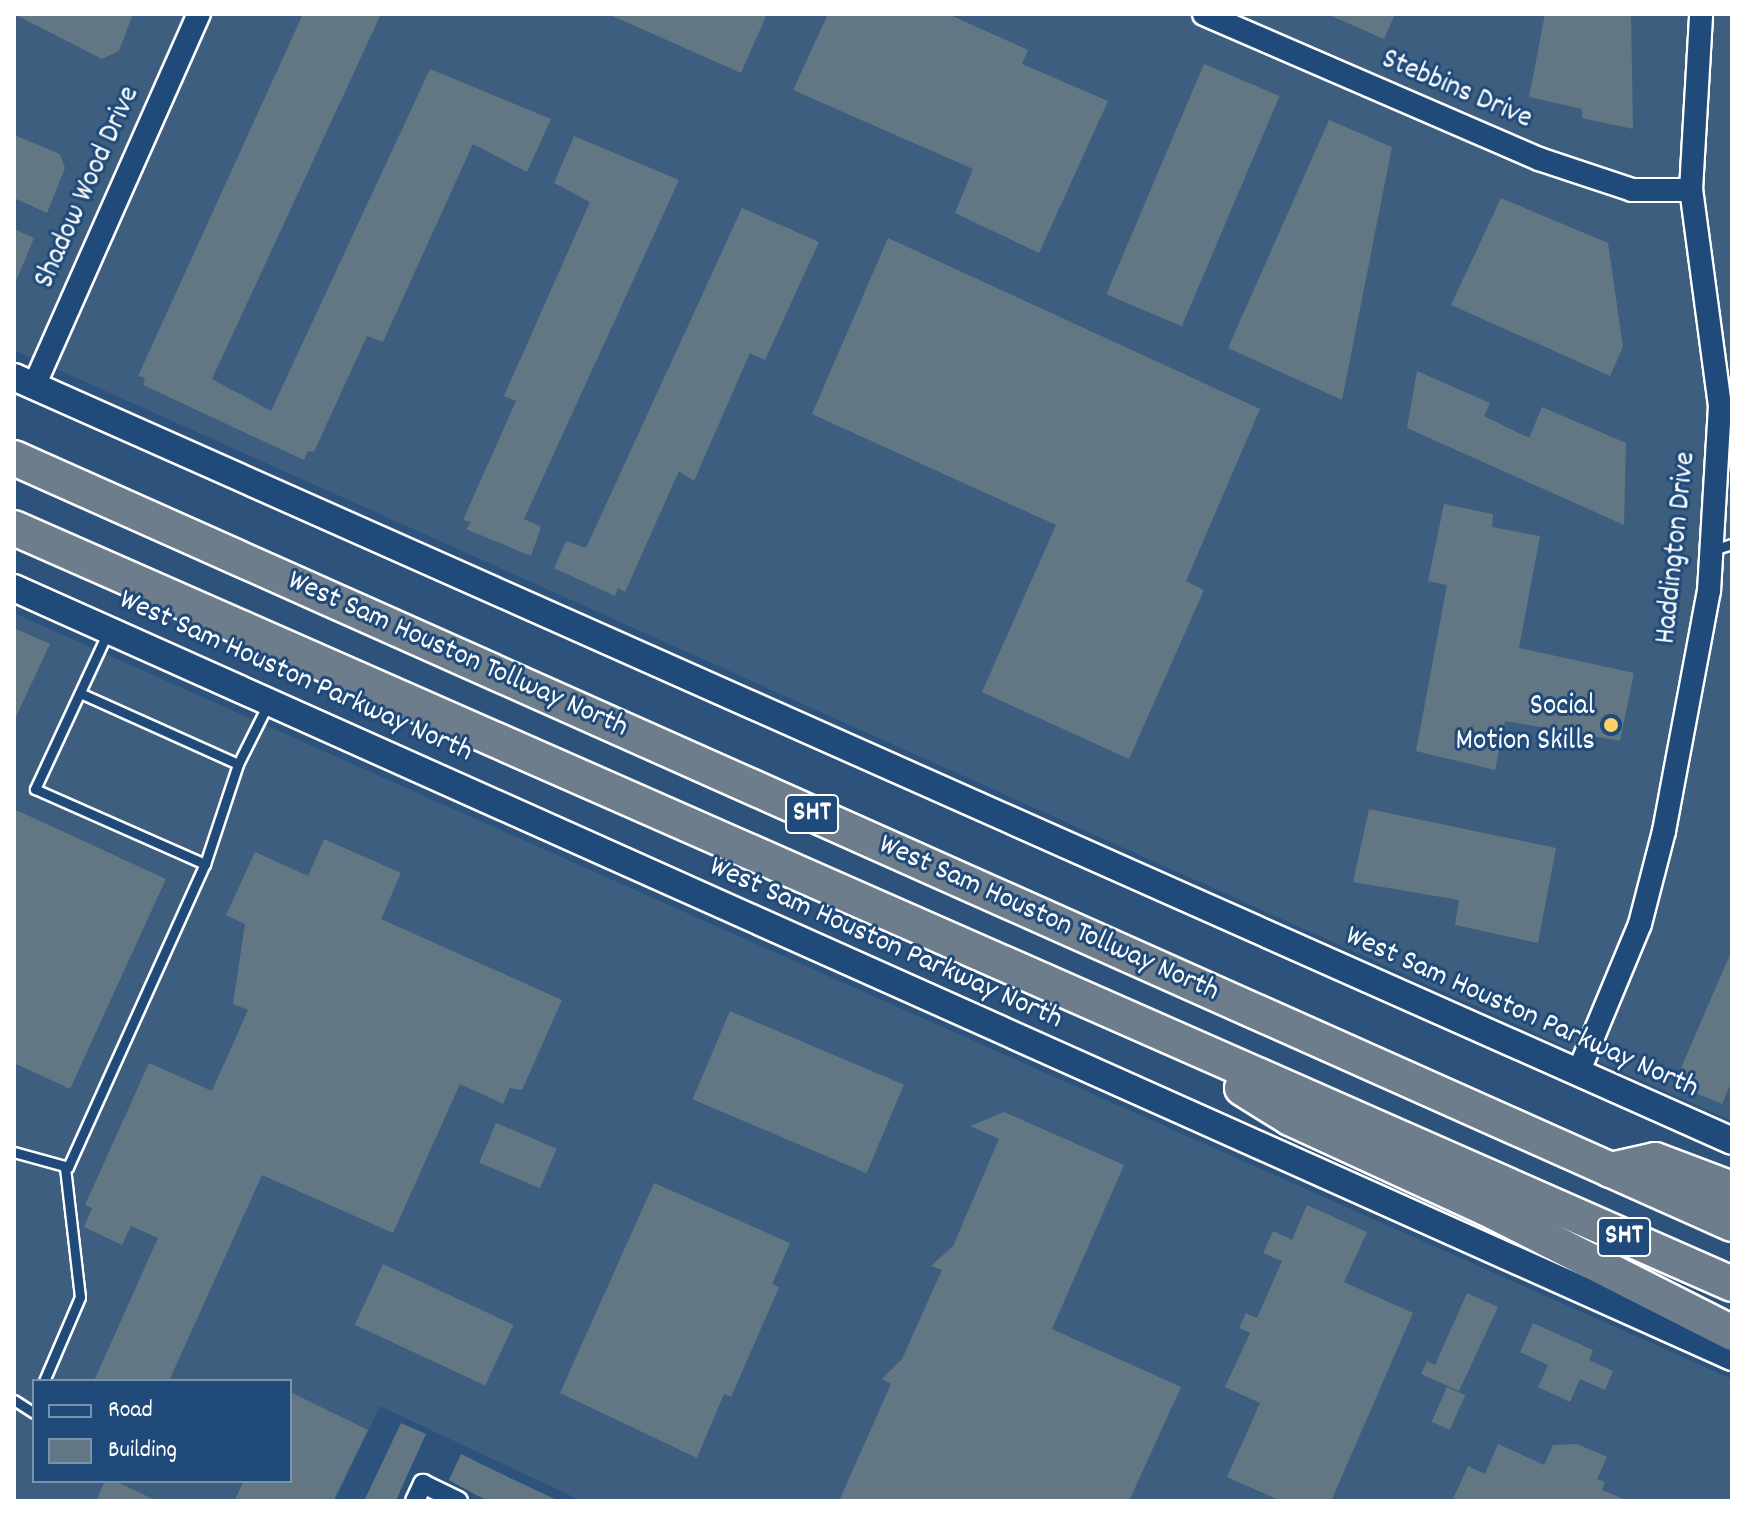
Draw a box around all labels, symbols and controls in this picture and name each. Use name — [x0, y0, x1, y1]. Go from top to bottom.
street label: Stebbins Drive — [1375, 43, 1537, 139]
street label: Shadow Wood Drive — [28, 81, 150, 295]
street label: Haddington Drive — [1650, 450, 1706, 646]
street label: West Sam Houston Tollway North — [281, 565, 633, 747]
street label: West Sam Houston Parkway North — [113, 584, 477, 772]
place label: Social Motion Skills — [1456, 690, 1595, 760]
marker: Social Motion Skills — [1602, 716, 1620, 734]
road number: SHT — [784, 790, 840, 838]
street label: West Sam Houston Tollway North — [872, 829, 1224, 1011]
street label: West Sam Houston Parkway North — [703, 851, 1067, 1039]
street label: West Sam Houston Parkway North — [1339, 920, 1703, 1108]
road number: SHT — [1596, 1213, 1652, 1261]
legend — [32, 1379, 292, 1483]
text: Road — [108, 1394, 153, 1428]
text: Building — [108, 1434, 177, 1468]

